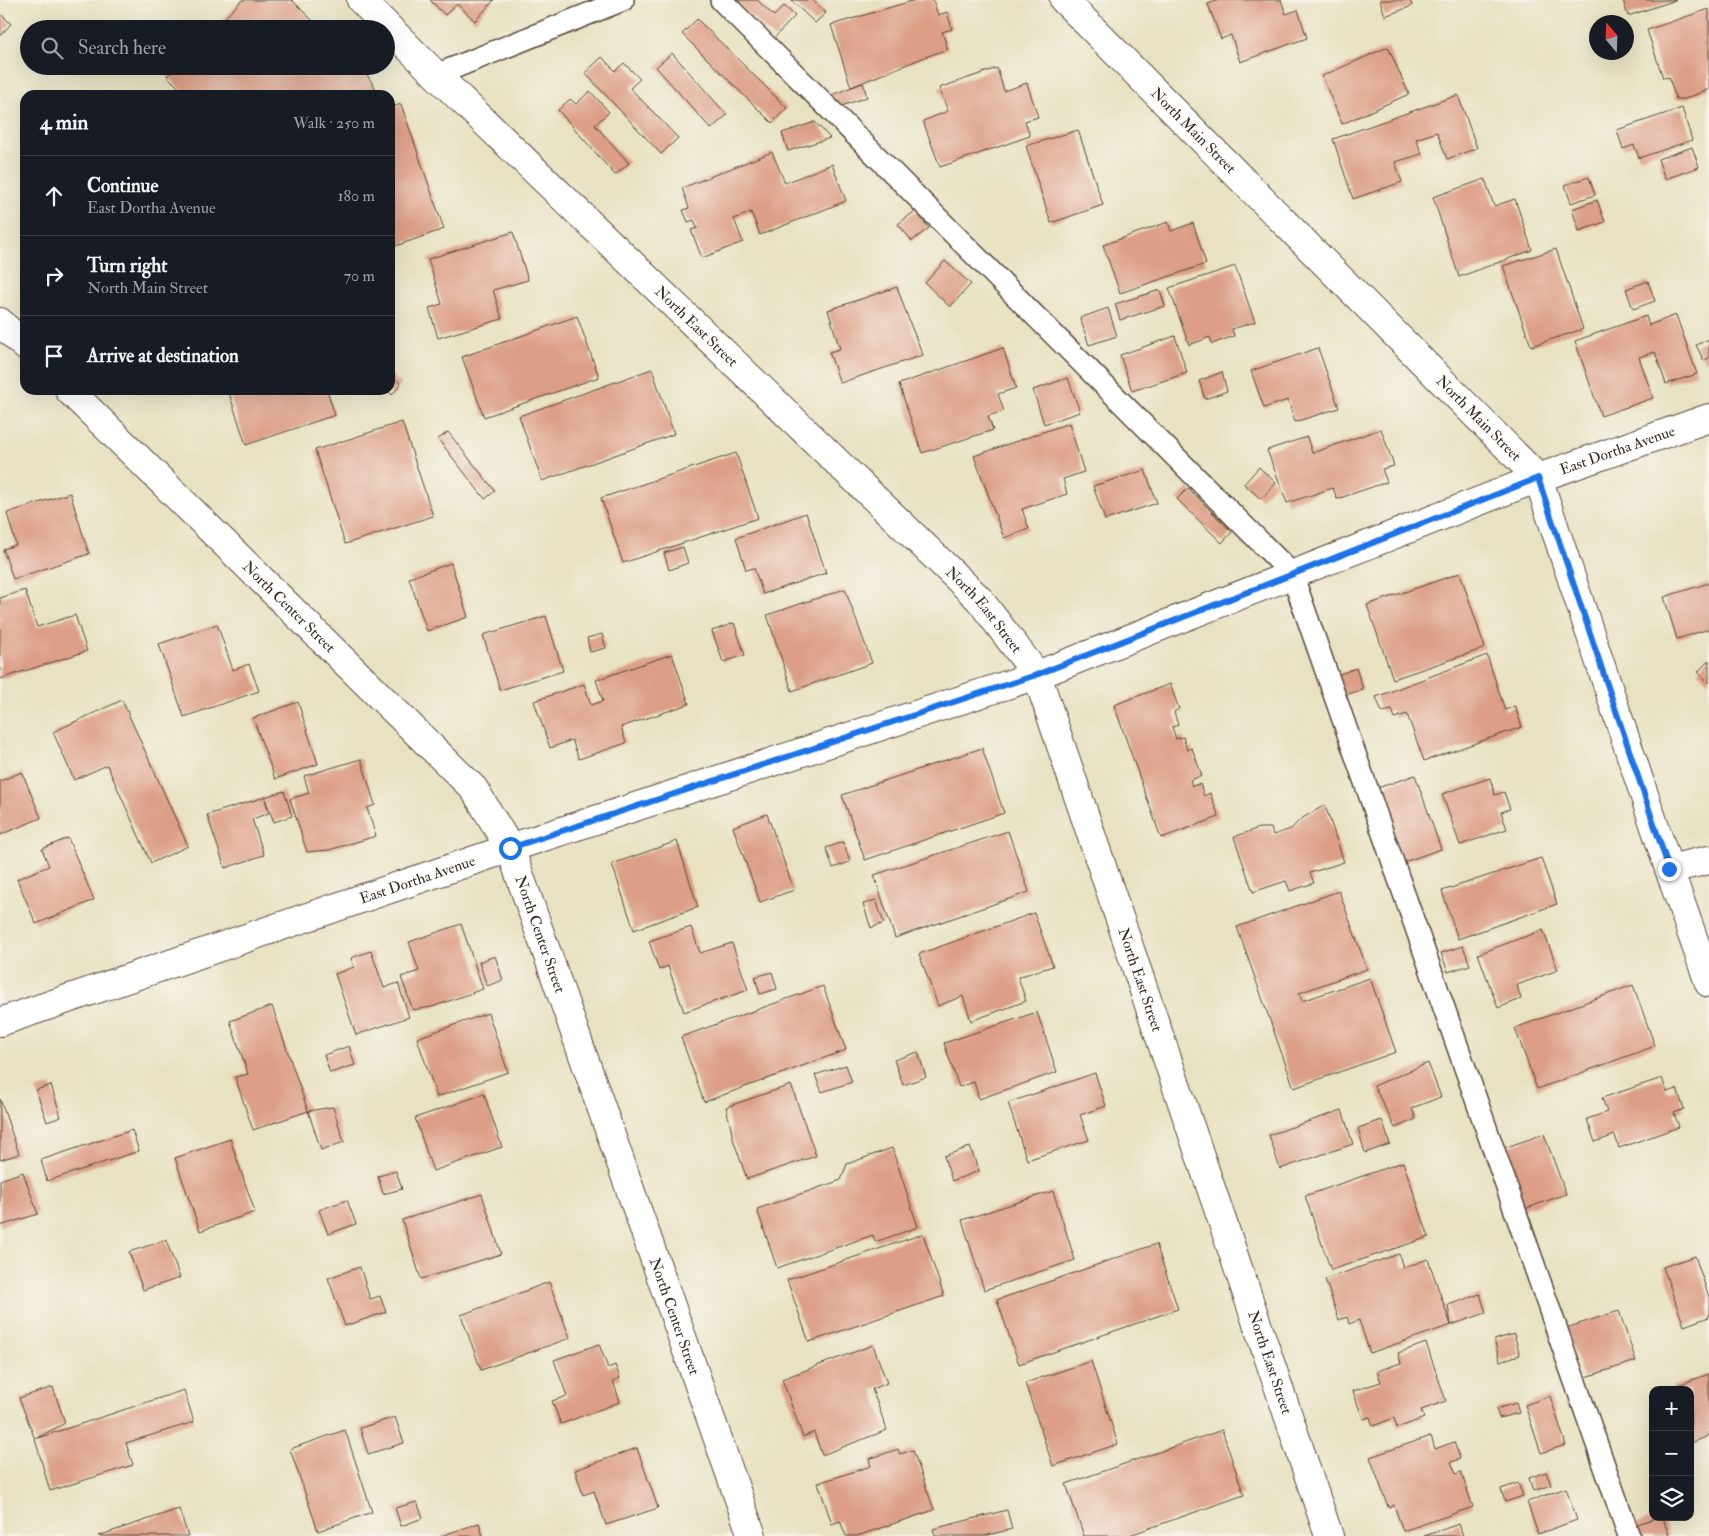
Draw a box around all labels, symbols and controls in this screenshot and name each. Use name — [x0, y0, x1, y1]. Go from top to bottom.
north arrow — [1589, 15, 1634, 60]
search box — [20, 20, 395, 75]
icon: search — [38, 34, 66, 62]
text: Search here — [78, 36, 166, 60]
street label: North Main Street — [1146, 84, 1240, 178]
text: 4 min — [40, 109, 88, 136]
text: Walk · 250 m — [293, 113, 375, 133]
text: Continue — [87, 174, 158, 198]
icon: ahead — [40, 182, 68, 210]
text: 180 m — [338, 186, 375, 206]
text: East Dortha Avenue — [87, 198, 216, 218]
text: Turn right — [87, 254, 167, 278]
icon: right — [40, 262, 68, 290]
text: 70 m — [344, 266, 375, 286]
text: North Main Street — [87, 278, 208, 298]
street label: North East Street — [651, 282, 742, 371]
icon: arrive — [40, 342, 68, 370]
text: Arrive at destination — [87, 344, 239, 368]
street label: North Main Street — [1432, 372, 1525, 466]
street label: East Dortha Avenue — [1557, 422, 1678, 480]
street label: North Center Street — [238, 557, 339, 657]
street label: North East Street — [941, 563, 1026, 657]
route start — [499, 837, 522, 860]
street label: East Dortha Avenue — [357, 852, 478, 909]
route end — [1658, 858, 1681, 881]
street label: North Center Street — [510, 873, 569, 996]
street label: North East Street — [1113, 926, 1166, 1034]
street label: North Center Street — [645, 1255, 704, 1378]
street label: North East Street — [1243, 1308, 1296, 1417]
map controls — [1649, 1386, 1694, 1521]
button: + — [1649, 1386, 1694, 1431]
button: − — [1649, 1431, 1694, 1476]
button: layers — [1649, 1476, 1694, 1521]

